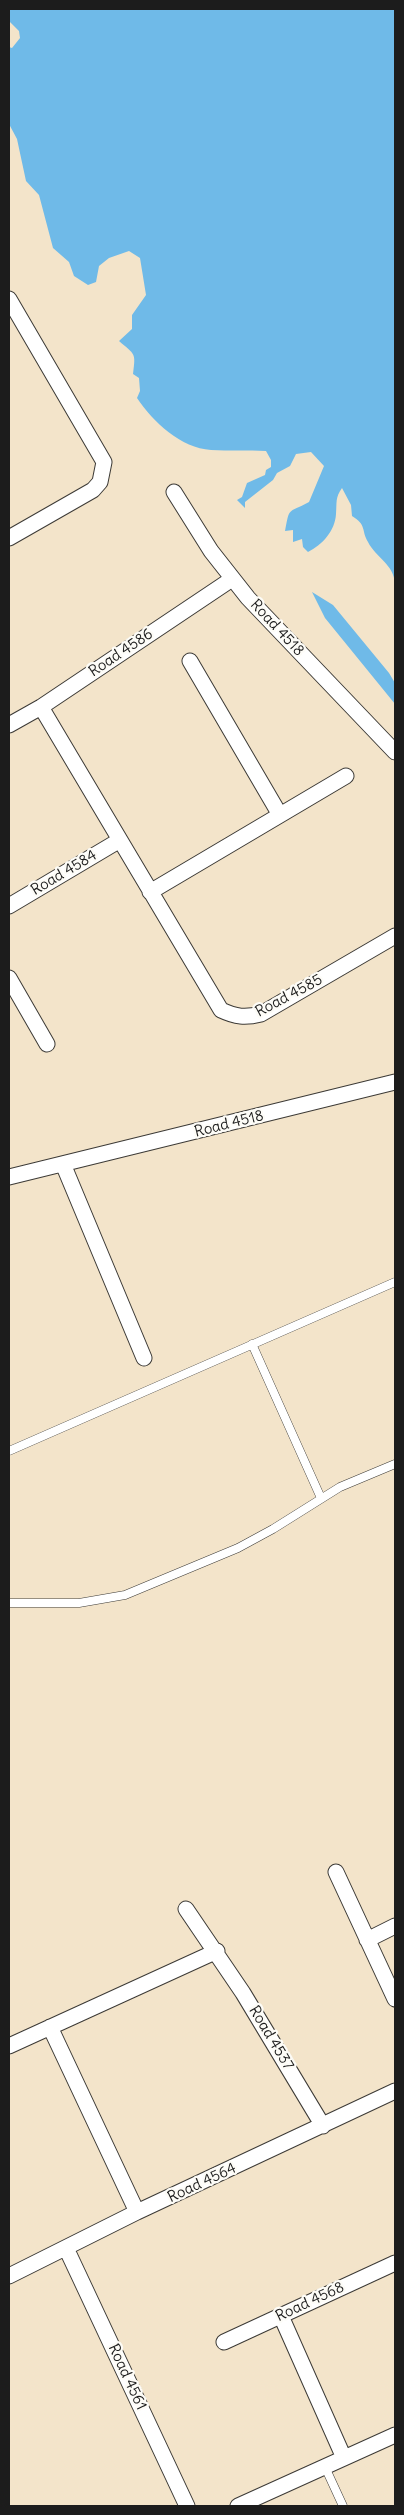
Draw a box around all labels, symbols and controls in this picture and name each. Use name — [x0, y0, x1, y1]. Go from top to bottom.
street label: Road 4518 — [246, 596, 308, 660]
street label: Road 4586 — [86, 625, 156, 681]
street label: Road 4584 — [28, 846, 100, 900]
street label: Road 4585 — [252, 971, 326, 1021]
street label: Road 4518 — [193, 1107, 265, 1141]
street label: Road 4537 — [245, 2003, 297, 2073]
street label: Road 4564 — [165, 2159, 239, 2207]
street label: Road 4568 — [273, 2278, 347, 2326]
street label: Road 4561 — [104, 2341, 150, 2413]

